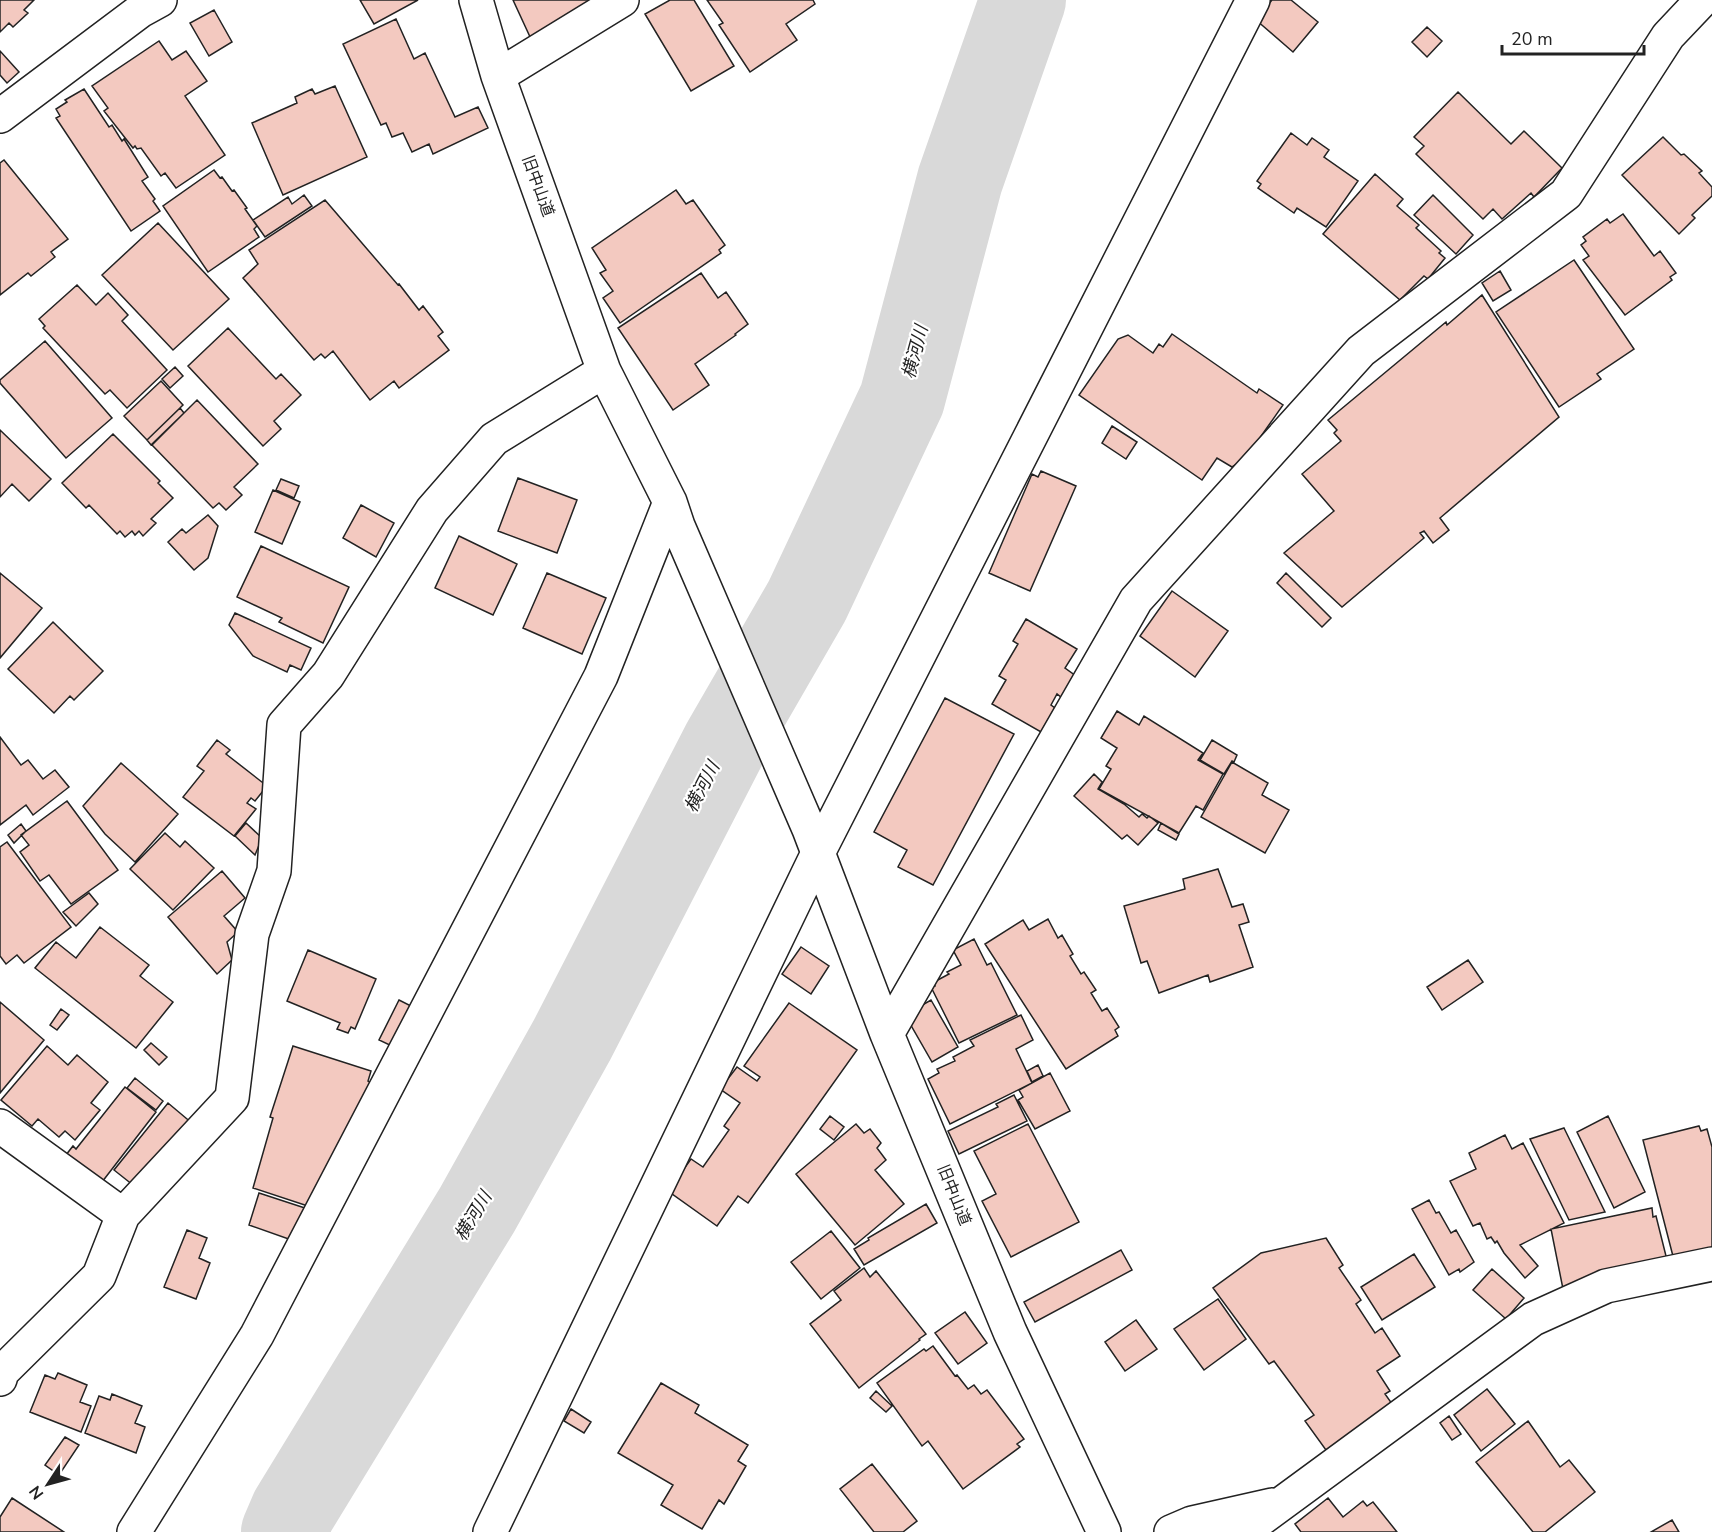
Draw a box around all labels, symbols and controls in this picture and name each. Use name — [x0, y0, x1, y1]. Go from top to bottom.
scale bar — [1502, 18, 1644, 56]
text: 20 m — [1511, 27, 1553, 51]
street label: 旧中山道 — [517, 152, 559, 220]
water label: 横河川 — [896, 321, 934, 381]
water label: 横河川 — [679, 756, 726, 817]
street label: 旧中山道 — [932, 1161, 976, 1229]
water label: 横河川 — [449, 1185, 498, 1245]
north arrow — [18, 1454, 78, 1514]
text: N — [24, 1481, 49, 1504]

